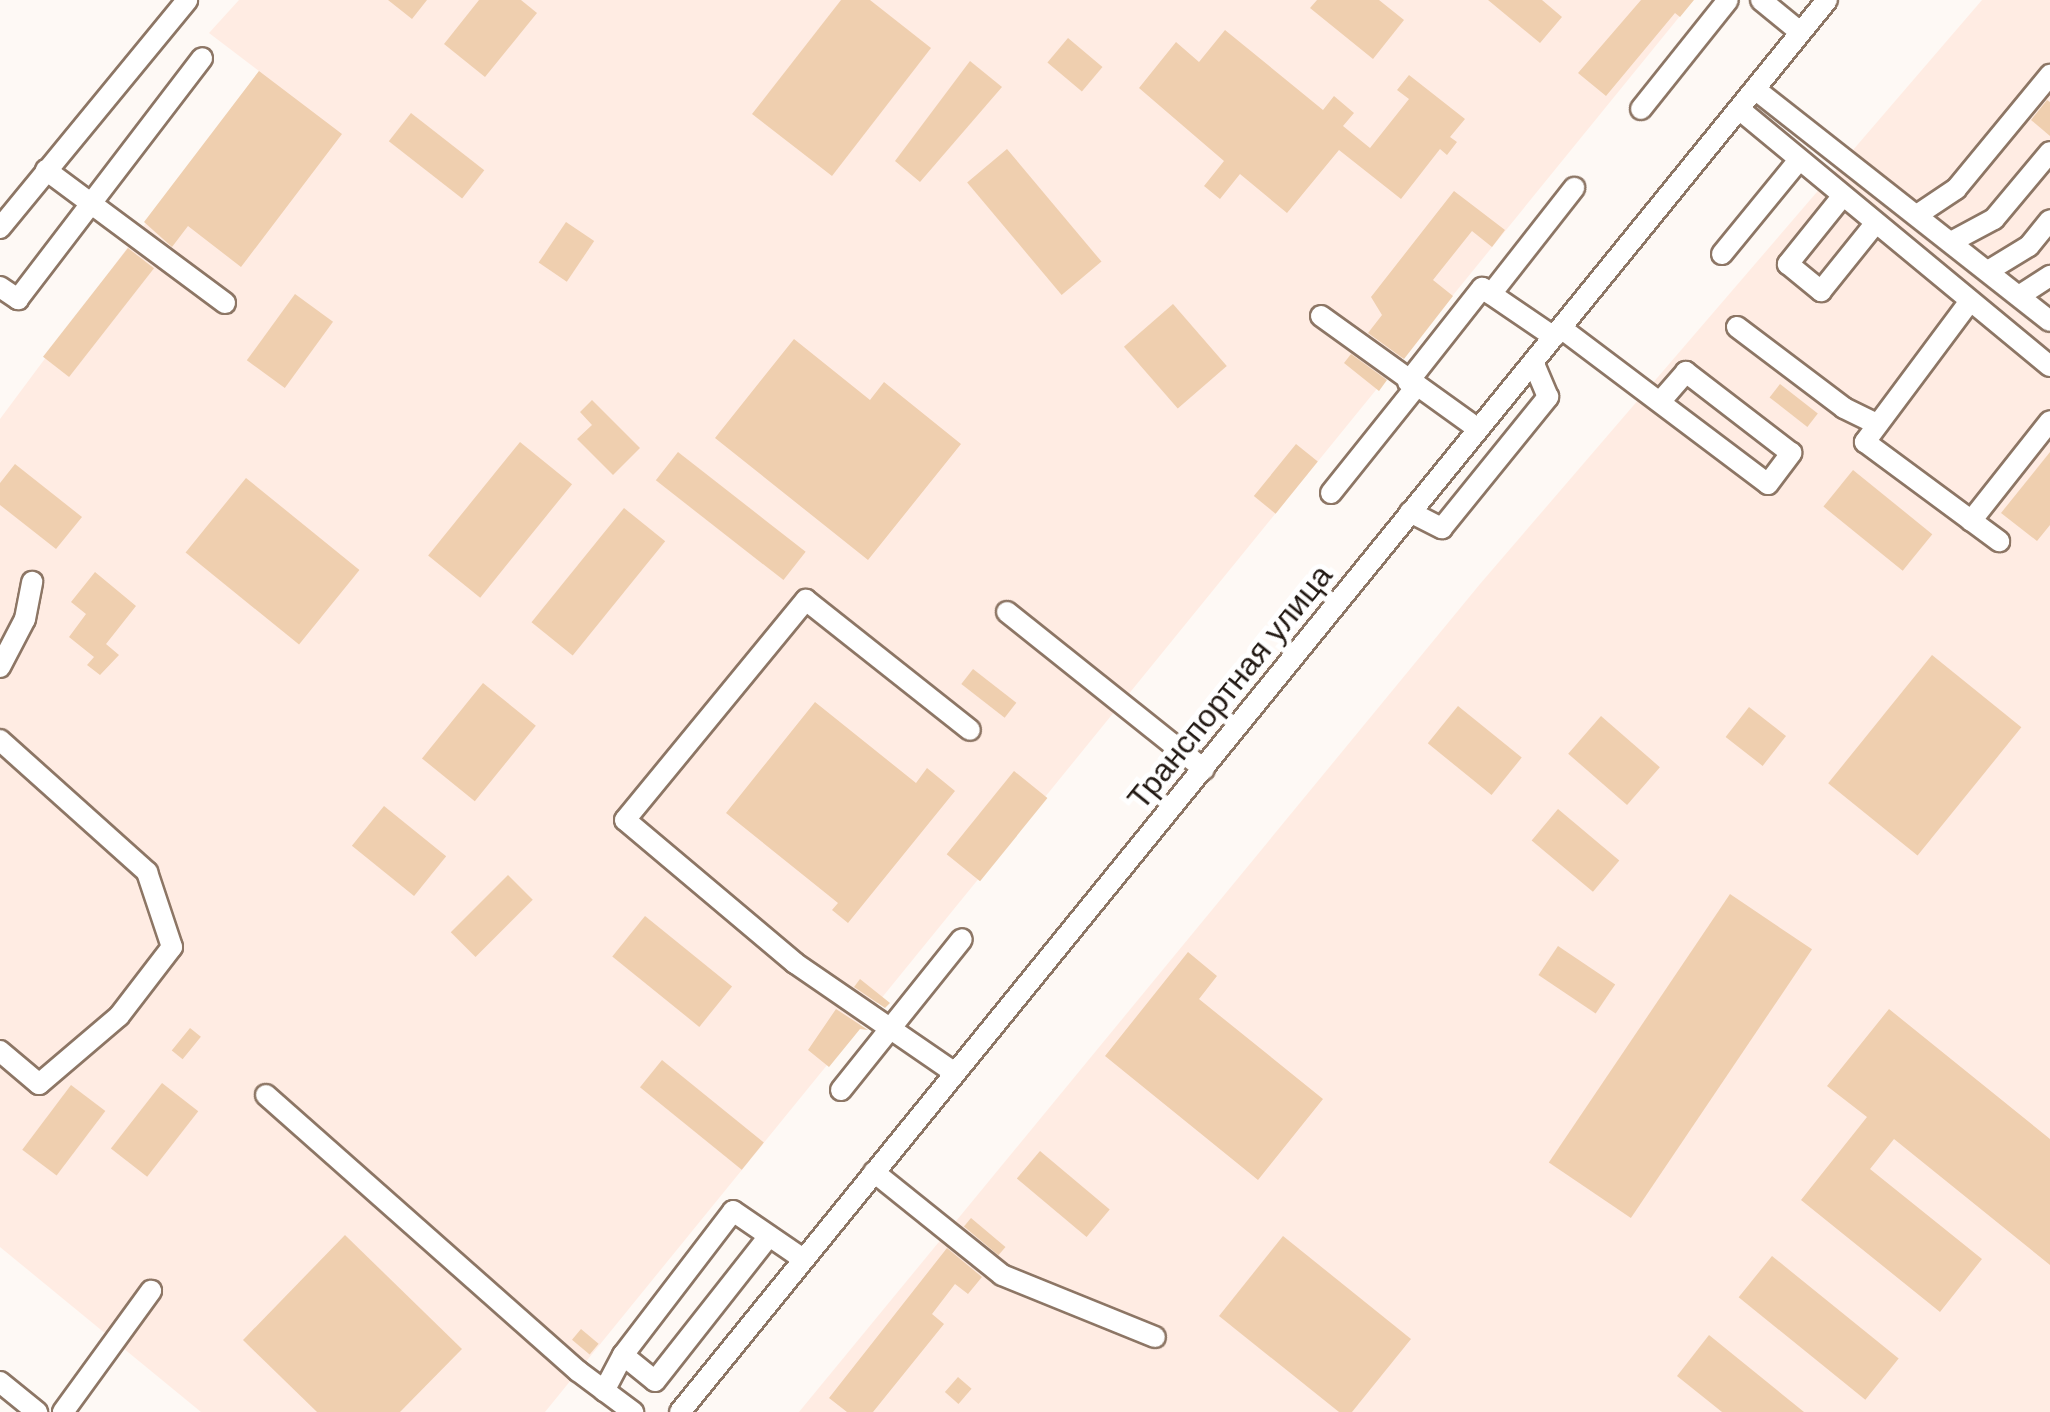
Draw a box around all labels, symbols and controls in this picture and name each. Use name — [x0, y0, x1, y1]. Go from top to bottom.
street label: Транспортная улица — [1120, 557, 1340, 817]

